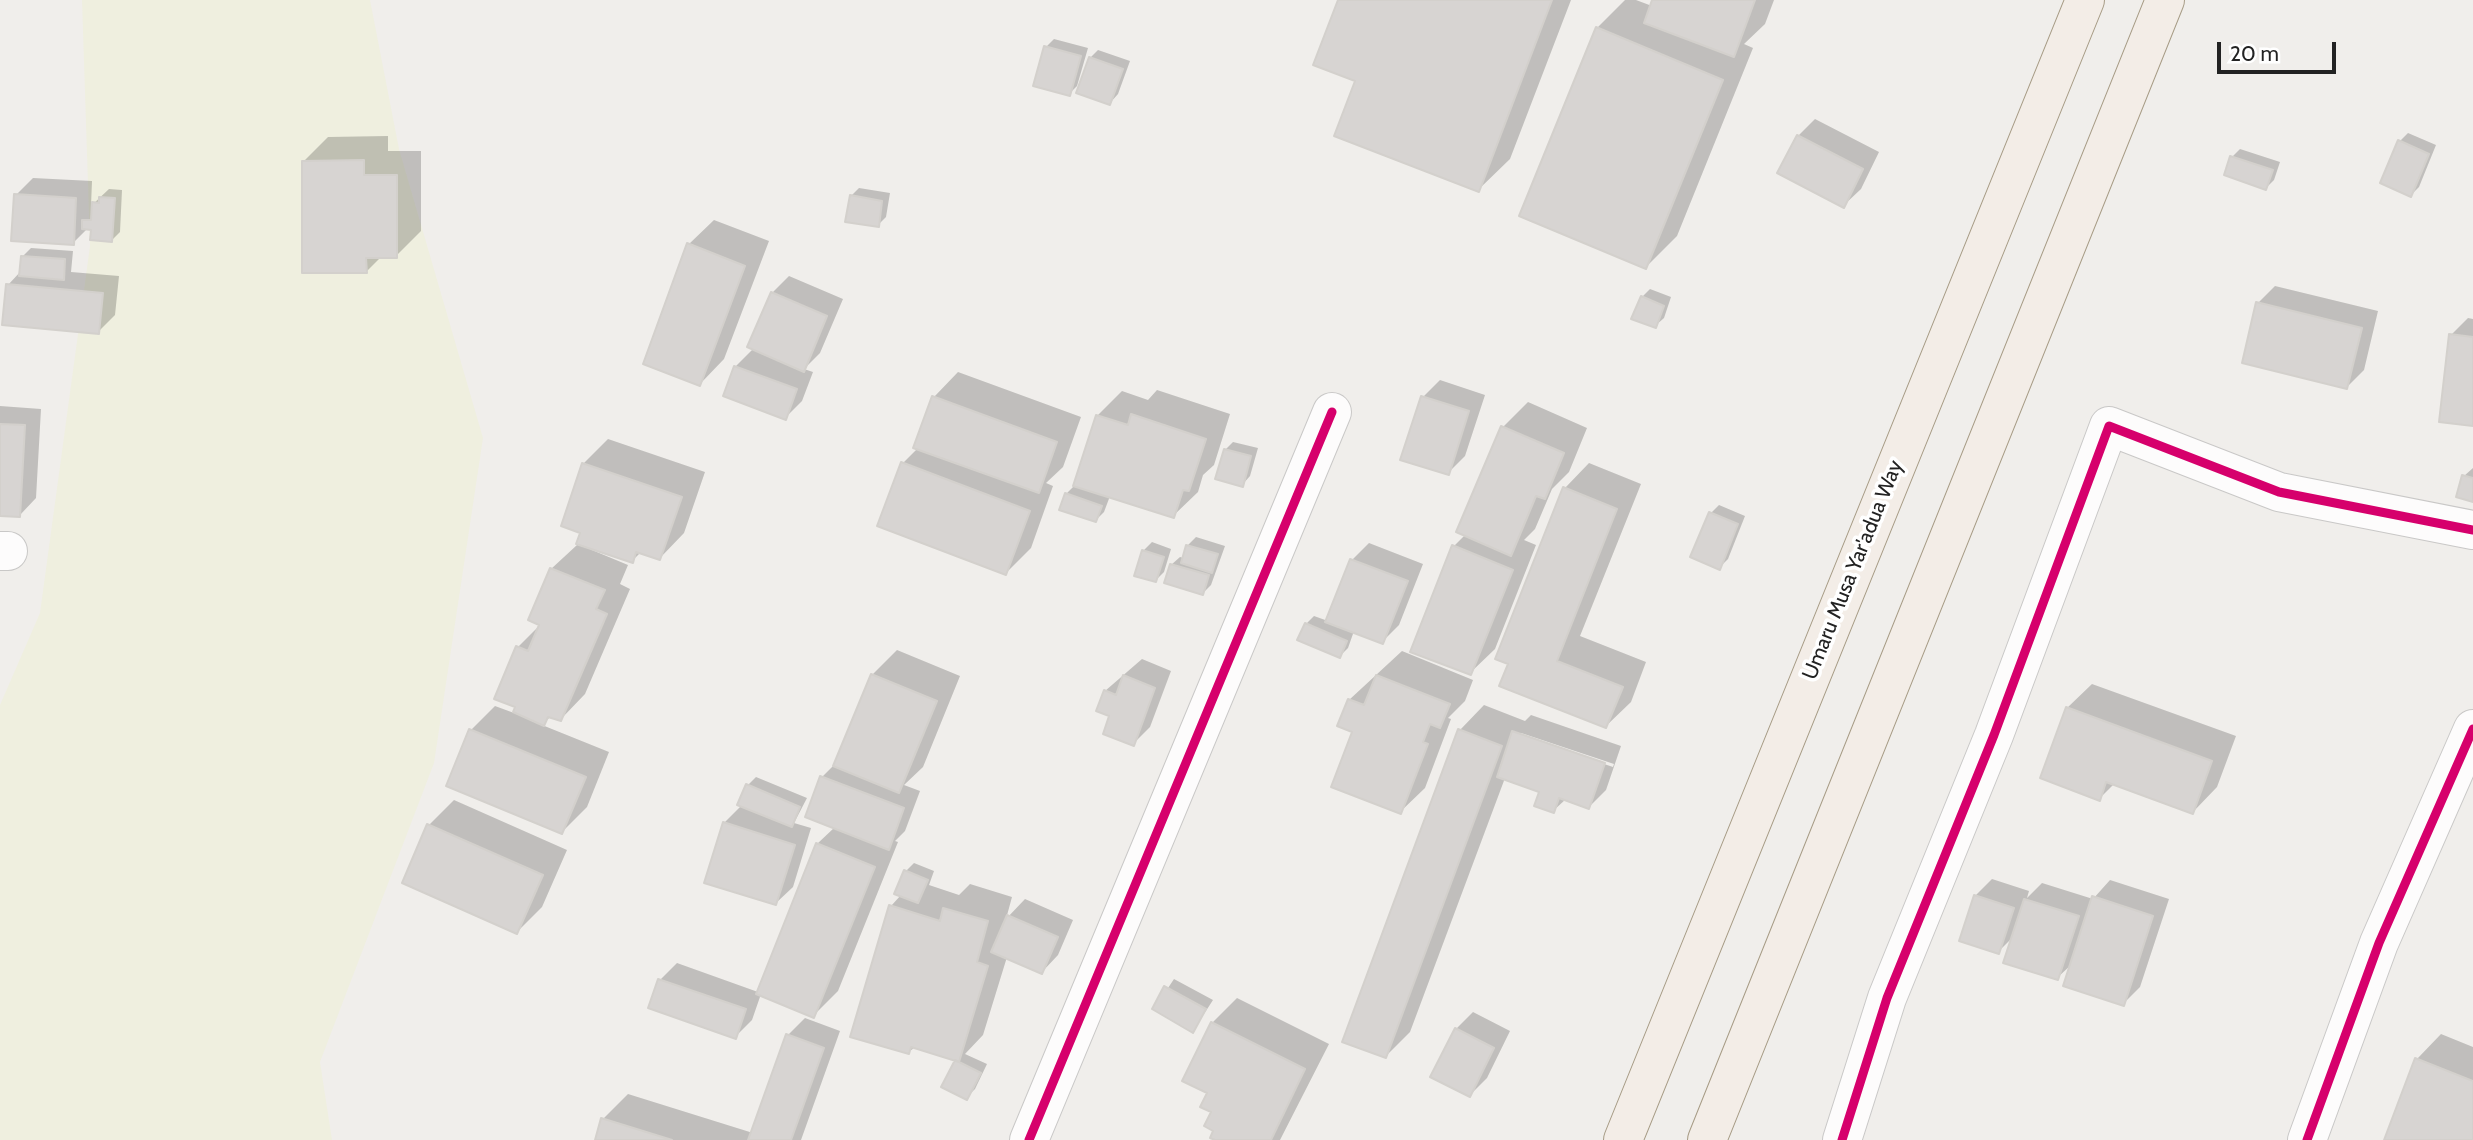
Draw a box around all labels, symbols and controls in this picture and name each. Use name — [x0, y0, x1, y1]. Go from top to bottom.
scale bar — [2221, 28, 2340, 72]
text: 20 m — [2230, 41, 2279, 66]
street label: Umaru Musa Yar'adua Way — [1797, 457, 1909, 683]

